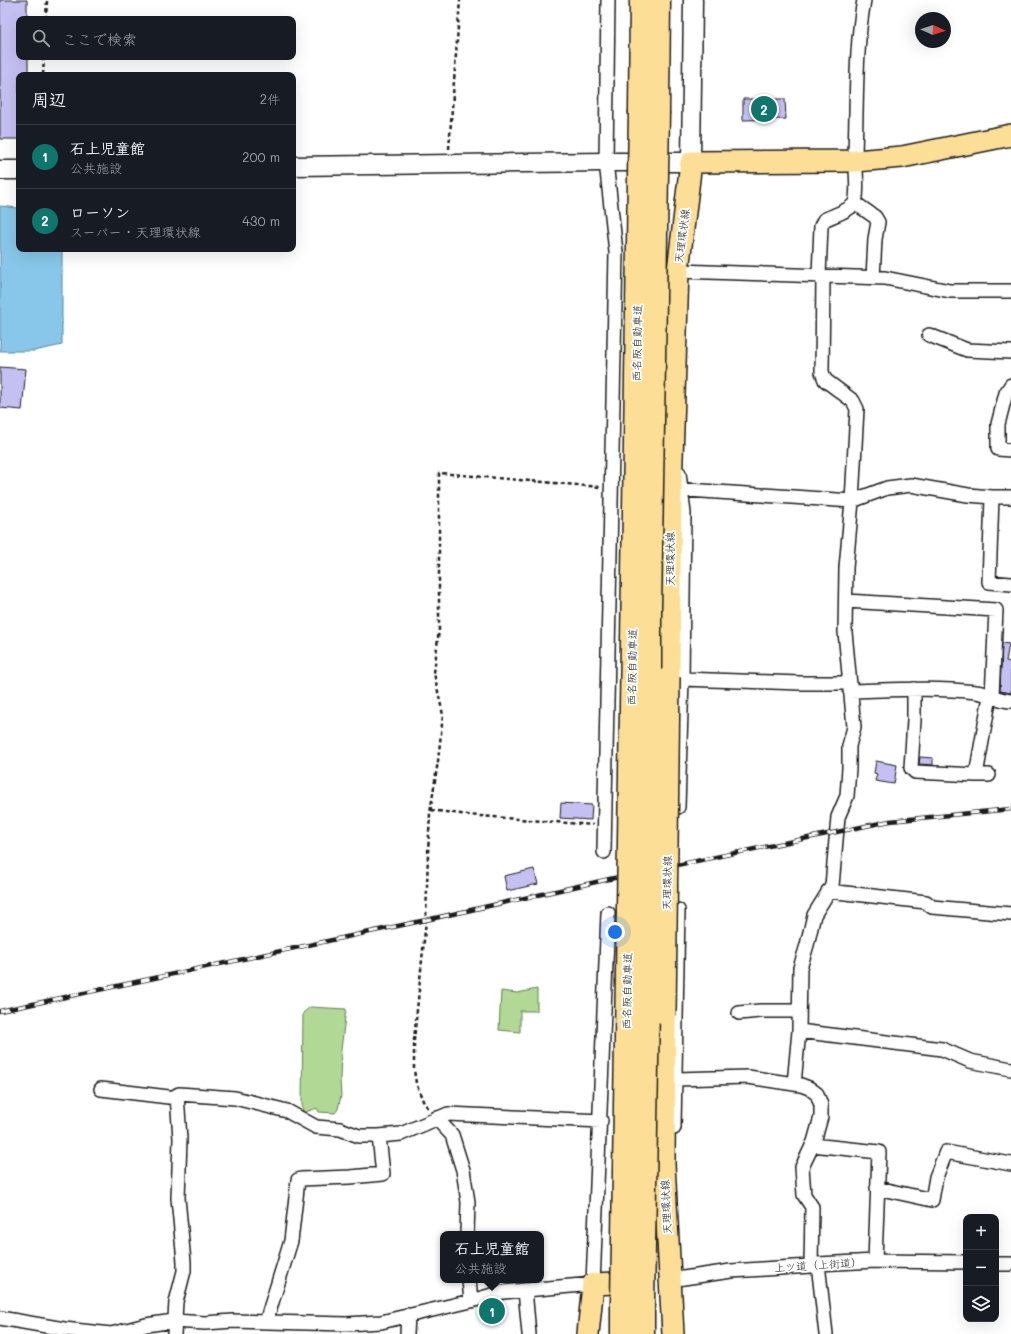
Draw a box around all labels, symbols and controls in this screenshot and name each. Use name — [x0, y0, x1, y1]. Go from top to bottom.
north arrow — [915, 12, 951, 48]
search box — [16, 16, 296, 60]
icon: search — [30, 27, 52, 49]
text: ここで検索 — [62, 29, 137, 49]
text: 周辺 — [32, 88, 66, 110]
text: 2件 — [260, 90, 280, 107]
pin: 2 — [751, 94, 777, 124]
text: 石上児童館 — [70, 138, 145, 158]
text: 1 — [42, 148, 48, 165]
text: 200 m — [242, 148, 280, 165]
text: 公共施設 — [70, 159, 122, 176]
text: ローソン — [70, 202, 130, 222]
street label: 天理環状線 — [671, 208, 692, 264]
text: 2 — [41, 212, 49, 229]
text: 430 m — [242, 212, 280, 229]
text: スーパー · 天理環状線 — [70, 223, 200, 240]
street label: 西名阪自動車道 — [628, 304, 645, 382]
street label: 天理環状線 — [662, 532, 677, 587]
street label: 西名阪自動車道 — [623, 628, 640, 706]
street label: 天理環状線 — [659, 855, 674, 911]
your location — [605, 922, 625, 942]
street label: 西名阪自動車道 — [618, 952, 635, 1030]
street label: 天理環状線 — [657, 1179, 674, 1235]
map controls — [963, 1214, 999, 1322]
button: + — [963, 1214, 999, 1250]
popup — [440, 1231, 544, 1283]
text: 石上児童館 — [454, 1238, 530, 1258]
button: − — [963, 1250, 999, 1286]
street label: 上ツ道（上街道） — [774, 1254, 862, 1275]
text: 公共施設 — [454, 1259, 507, 1276]
button: layers — [963, 1286, 999, 1322]
pin: 1 — [479, 1296, 505, 1326]

